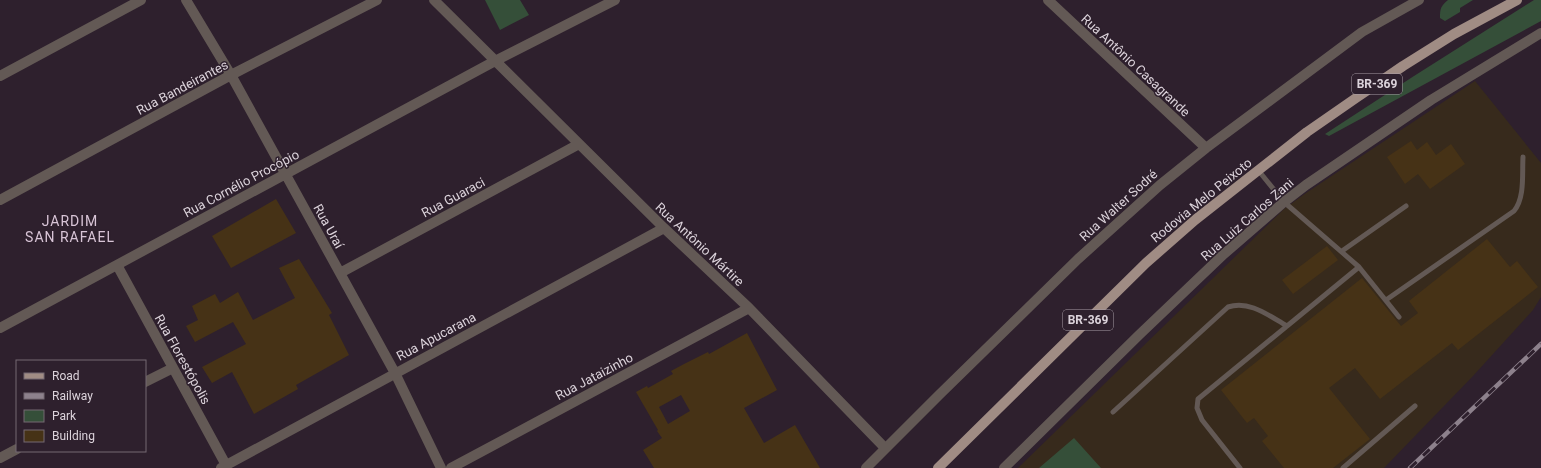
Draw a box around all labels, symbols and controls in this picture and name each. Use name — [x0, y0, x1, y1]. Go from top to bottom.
street label: Rua Antônio Casagrande — [1078, 11, 1193, 120]
street label: Rua Bandeirantes — [134, 57, 231, 118]
road number: BR-369 — [1352, 74, 1402, 94]
street label: Rua Cornélio Procópio — [181, 147, 302, 220]
street label: Rodovia Melo Peixoto — [1148, 155, 1255, 246]
street label: Rua Walter Sodré — [1076, 166, 1160, 244]
street label: Rua Guaraci — [419, 174, 488, 220]
street label: Rua Luiz Carlos Zani — [1198, 175, 1297, 264]
street label: Rua Antônio Mártire — [652, 200, 747, 289]
street label: Rua Uraí — [310, 201, 347, 252]
district label: JARDIM SAN RAFAEL — [25, 213, 115, 245]
street label: Rua Apucarana — [394, 309, 479, 364]
road number: BR-369 — [1063, 310, 1113, 330]
street label: Rua Florestópolis — [152, 312, 214, 407]
street label: Rua Jataizinho — [553, 350, 636, 403]
legend — [16, 360, 146, 452]
text: Road — [52, 369, 80, 383]
text: Railway — [52, 389, 93, 403]
text: Park — [52, 409, 77, 423]
text: Building — [52, 429, 95, 443]

